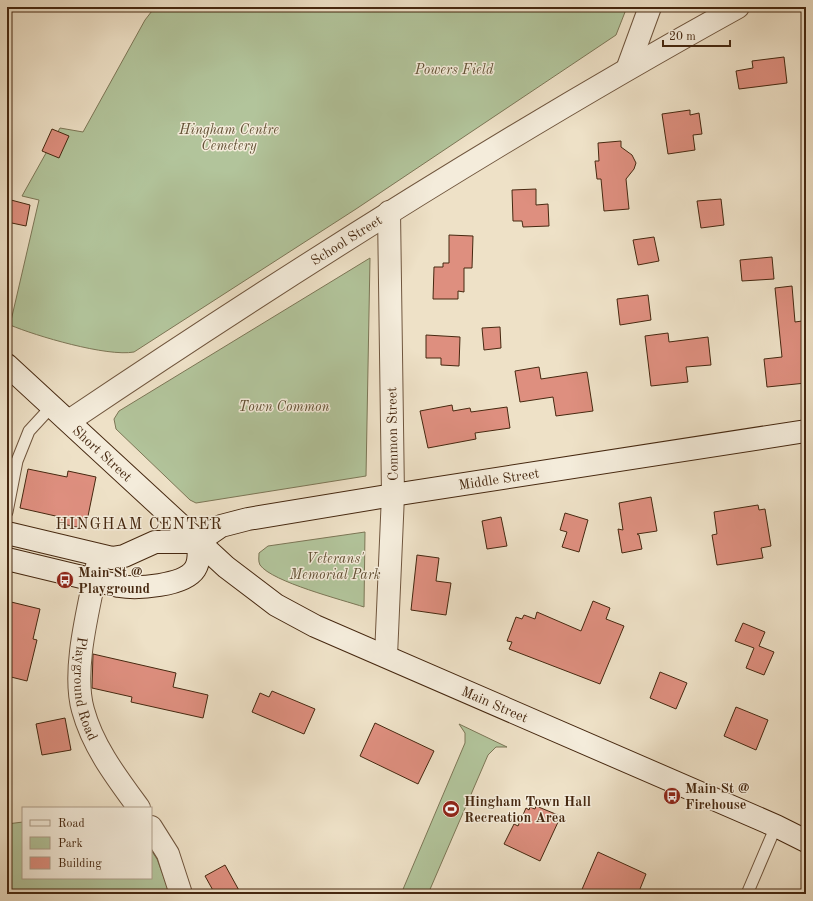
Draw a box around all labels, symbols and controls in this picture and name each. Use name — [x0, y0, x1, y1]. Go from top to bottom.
scale bar — [663, 22, 730, 48]
text: 20 m — [669, 31, 696, 43]
park label: Powers Field — [414, 63, 494, 77]
park label: Hingham Centre Cemetery — [178, 123, 279, 154]
street label: School Street — [309, 213, 385, 268]
street label: Common Street — [385, 387, 401, 481]
park label: Town Common — [239, 400, 329, 414]
street label: Short Street — [70, 423, 134, 485]
street label: Middle Street — [458, 466, 540, 493]
district label: HINGHAM CENTER — [55, 517, 223, 533]
park label: Veterans' Memorial Park — [288, 552, 381, 582]
place label: Main St @ Playground — [78, 566, 151, 596]
bus stop icon: Main St @ Playground — [55, 570, 75, 590]
street label: Playground Road — [71, 636, 100, 743]
street label: Main Street — [459, 684, 530, 726]
place label: Main St @ Firehouse — [685, 782, 750, 812]
bus stop icon: Main St @ Firehouse — [662, 786, 682, 806]
place label: Hingham Town Hall Recreation Area — [464, 795, 591, 825]
sports icon: Hingham Town Hall Recreation Area — [441, 799, 461, 819]
legend — [22, 807, 152, 879]
text: Road — [58, 818, 85, 830]
text: Park — [58, 838, 83, 850]
text: Building — [58, 858, 102, 870]

